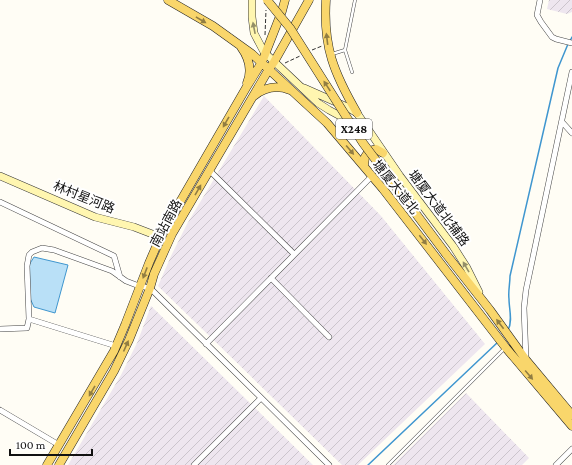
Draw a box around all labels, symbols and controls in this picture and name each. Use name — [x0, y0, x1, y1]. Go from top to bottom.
one-way arrow — [195, 16, 207, 23]
one-way arrow — [250, 22, 256, 34]
one-way arrow — [324, 33, 330, 45]
one-way arrow — [323, 80, 331, 91]
one-way arrow — [223, 116, 230, 127]
road number: X248 — [336, 119, 372, 139]
one-way arrow — [346, 145, 355, 155]
street label: 塘厦大道北 — [370, 157, 422, 217]
street label: 塘厦大道北辅路 — [406, 167, 472, 249]
street label: 林村星河路 — [51, 178, 117, 216]
one-way arrow — [194, 184, 201, 196]
street label: 南站南路 — [147, 197, 185, 249]
one-way arrow — [418, 235, 427, 246]
one-way arrow — [463, 261, 470, 273]
one-way arrow — [141, 267, 147, 279]
one-way arrow — [496, 318, 504, 329]
one-way arrow — [123, 340, 129, 352]
one-way arrow — [524, 370, 533, 381]
one-way arrow — [88, 385, 95, 397]
scale bar — [10, 431, 92, 457]
text: 100 m — [16, 438, 46, 452]

